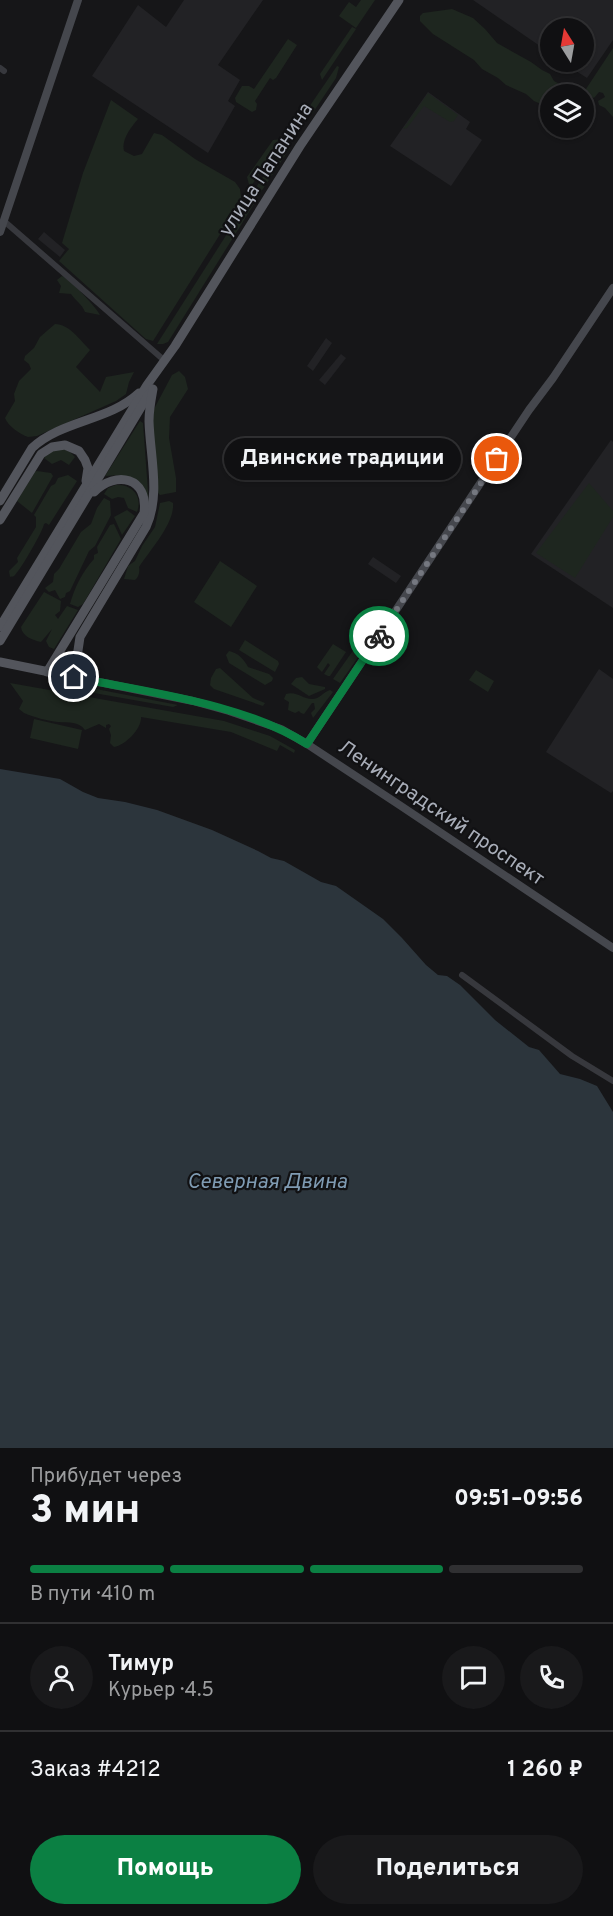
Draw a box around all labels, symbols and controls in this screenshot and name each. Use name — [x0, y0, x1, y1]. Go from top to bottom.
north arrow — [540, 18, 594, 72]
map controls — [540, 18, 594, 138]
button: layers — [540, 84, 594, 138]
street label: улица Папанина — [214, 98, 320, 242]
pin — [471, 433, 522, 484]
callout: Двинские традиции — [224, 438, 461, 480]
icon: bag — [480, 442, 513, 475]
text: Двинские традиции — [241, 446, 444, 472]
courier — [349, 606, 409, 666]
icon: bike — [363, 620, 396, 653]
pin — [48, 651, 99, 702]
icon: home — [57, 660, 90, 693]
street label: Ленинградский проспект — [333, 735, 549, 893]
water label: Северная Двина — [187, 1169, 347, 1196]
text: Прибудет через — [30, 1464, 182, 1490]
text: 09:51–09:56 — [454, 1486, 583, 1513]
text: 3 мин — [30, 1488, 140, 1537]
text: В пути · 410 m — [30, 1582, 155, 1608]
button: person — [30, 1646, 93, 1709]
button: chat — [442, 1646, 505, 1709]
button: phone — [520, 1646, 583, 1709]
text: Тимур — [108, 1651, 174, 1678]
text: Курьер · 4.5 — [108, 1678, 214, 1704]
text: Заказ #4212 — [30, 1757, 161, 1784]
text: 1 260 ₽ — [507, 1757, 583, 1784]
button: Помощь — [30, 1835, 301, 1904]
button: Поделиться — [313, 1835, 583, 1904]

